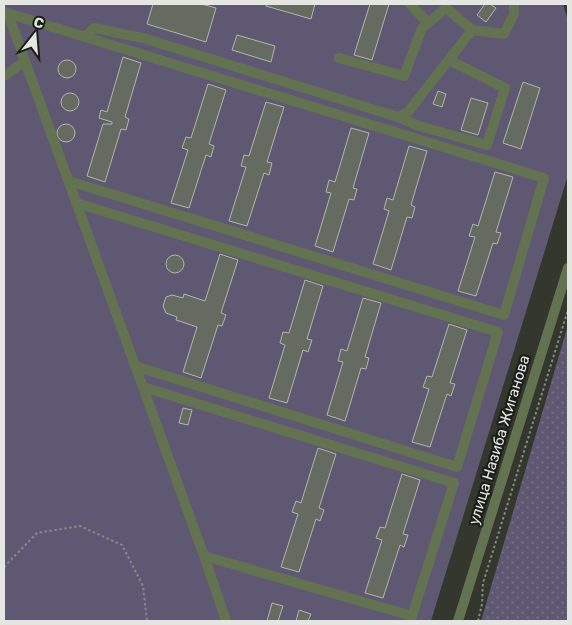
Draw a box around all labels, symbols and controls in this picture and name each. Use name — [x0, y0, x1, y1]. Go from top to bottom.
north arrow — [10, 10, 60, 60]
text: С — [31, 13, 46, 33]
street label: улица Назиба Жиганова — [465, 353, 533, 527]

